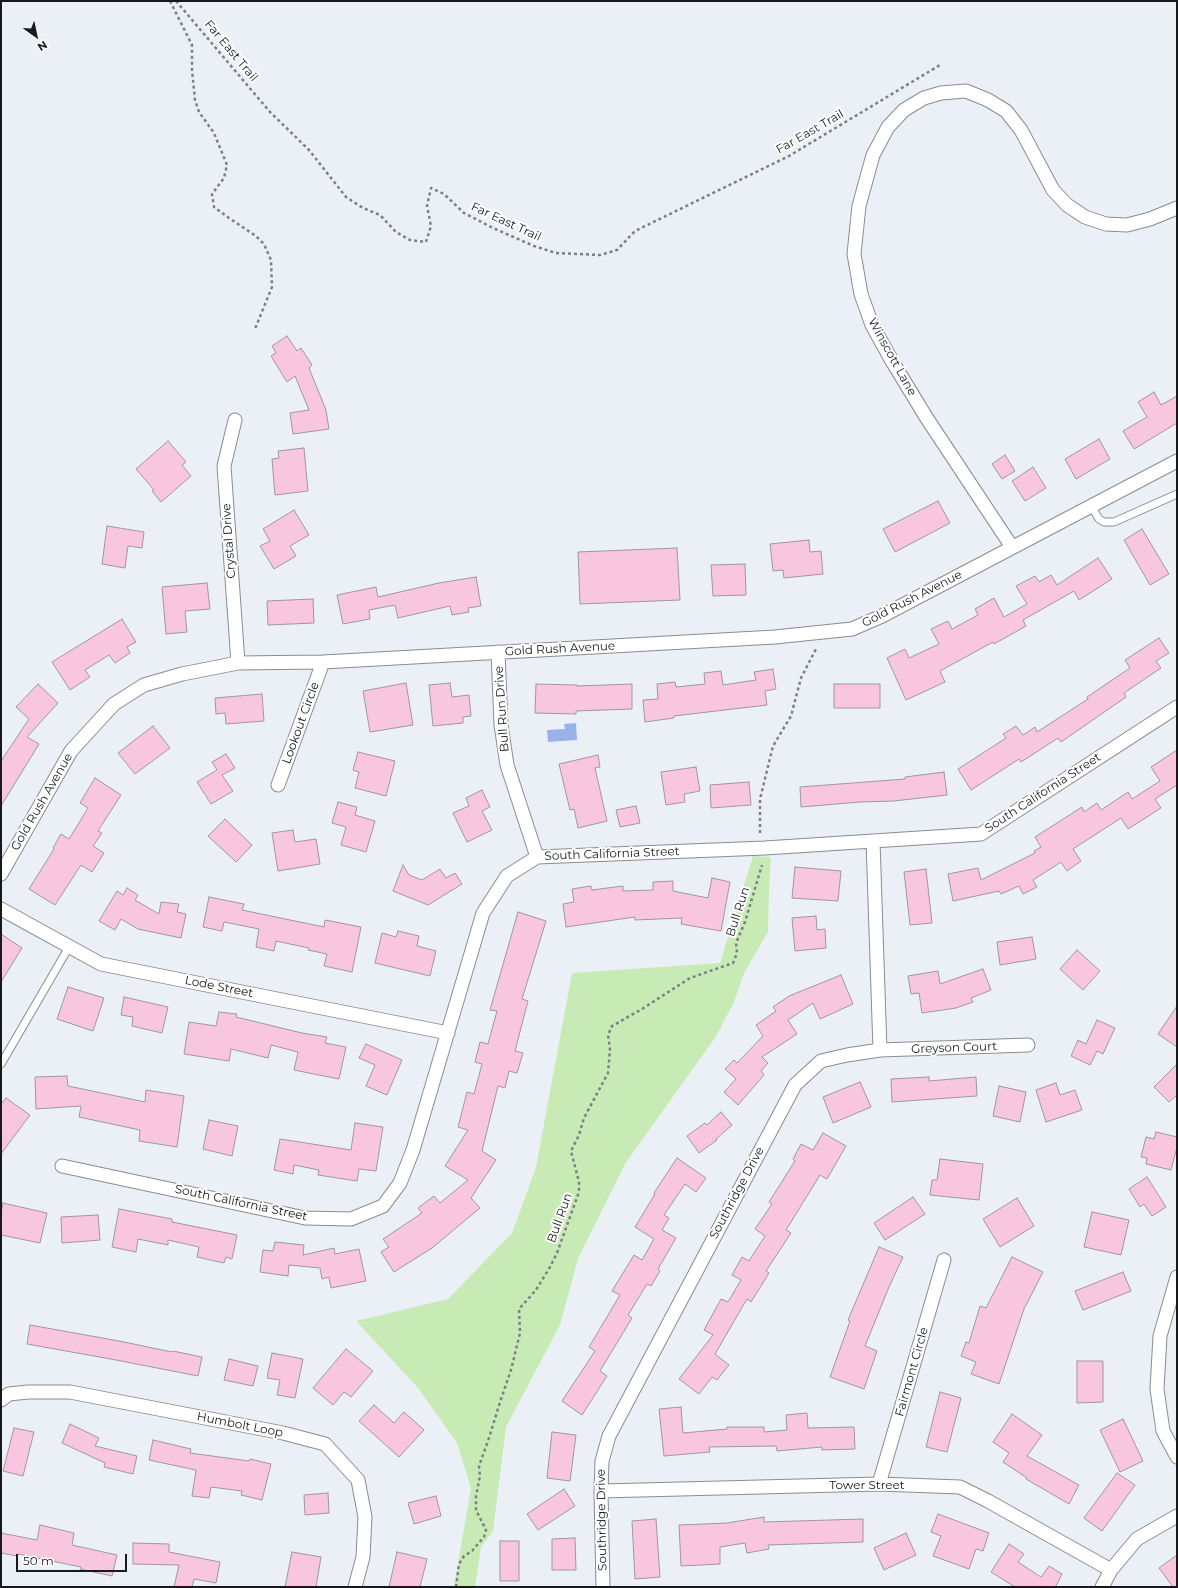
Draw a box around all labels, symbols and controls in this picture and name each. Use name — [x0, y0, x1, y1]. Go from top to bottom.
north arrow — [16, 16, 56, 56]
street label: Far East Trail — [201, 17, 261, 85]
text: N — [35, 38, 50, 54]
street label: Far East Trail — [774, 107, 846, 157]
street label: Far East Trail — [469, 199, 543, 245]
street label: Winscott Lane — [865, 316, 919, 398]
street label: Crystal Drive — [219, 503, 239, 579]
street label: Gold Rush Avenue — [860, 568, 964, 630]
street label: Gold Rush Avenue — [504, 639, 616, 659]
street label: Bull Run Drive — [492, 666, 512, 752]
street label: Lookout Circle — [280, 680, 322, 766]
street label: South California Street — [982, 750, 1104, 836]
street label: Gold Rush Avenue — [8, 751, 76, 853]
street label: South California Street — [544, 844, 680, 864]
street label: Bull Run — [723, 885, 753, 939]
street label: Lode Street — [184, 973, 254, 1001]
street label: Greyson Court — [911, 1039, 997, 1057]
street label: Southridge Drive — [707, 1145, 767, 1241]
street label: South California Street — [173, 1182, 309, 1224]
street label: Bull Run — [544, 1191, 576, 1245]
street label: Fairmont Circle — [892, 1326, 932, 1418]
street label: Humbolt Loop — [196, 1410, 284, 1440]
street label: Southridge Drive — [594, 1469, 610, 1571]
street label: Tower Street — [829, 1478, 905, 1492]
scale bar — [18, 1546, 129, 1572]
text: 50 m — [23, 1553, 54, 1568]

